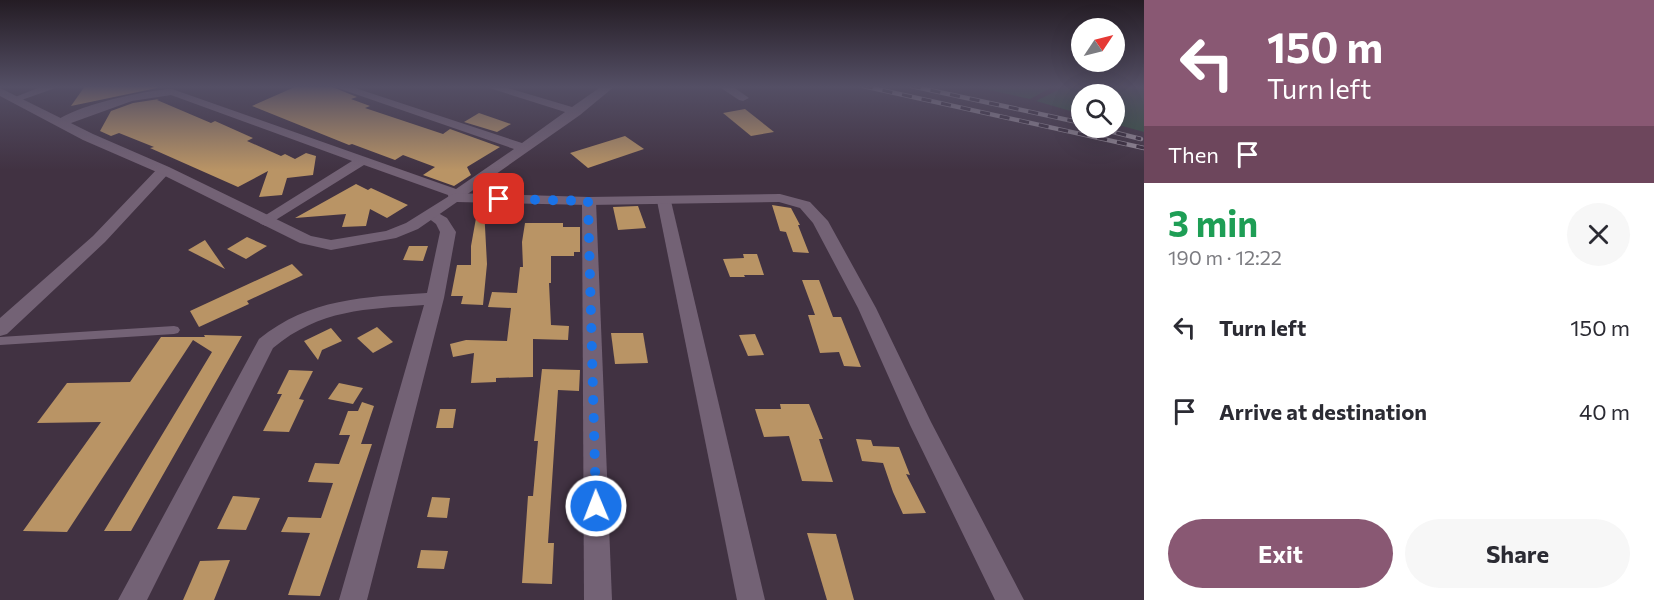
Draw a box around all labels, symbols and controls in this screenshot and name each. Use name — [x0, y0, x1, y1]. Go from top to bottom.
north arrow — [1071, 18, 1125, 72]
map controls — [1071, 18, 1125, 138]
text: 150 m — [1267, 20, 1383, 72]
icon: left — [1168, 24, 1246, 102]
text: Turn left — [1267, 72, 1371, 105]
button: search — [1071, 84, 1125, 138]
icon: arrive — [1231, 138, 1264, 171]
text: Then — [1168, 141, 1219, 168]
pin — [473, 173, 524, 224]
icon: arrive — [482, 182, 515, 215]
text: 3 min — [1168, 200, 1258, 244]
button: close — [1567, 203, 1630, 266]
text: 190 m · 12:22 — [1168, 245, 1282, 269]
icon: left — [1168, 311, 1201, 344]
text: Turn left — [1219, 314, 1306, 341]
text: 150 m — [1570, 314, 1630, 341]
icon: arrive — [1168, 395, 1201, 428]
text: Arrive at destination — [1219, 398, 1427, 425]
text: 40 m — [1579, 398, 1630, 425]
position arrow — [564, 474, 628, 538]
button: Exit — [1168, 519, 1393, 588]
button: Share — [1405, 519, 1630, 588]

